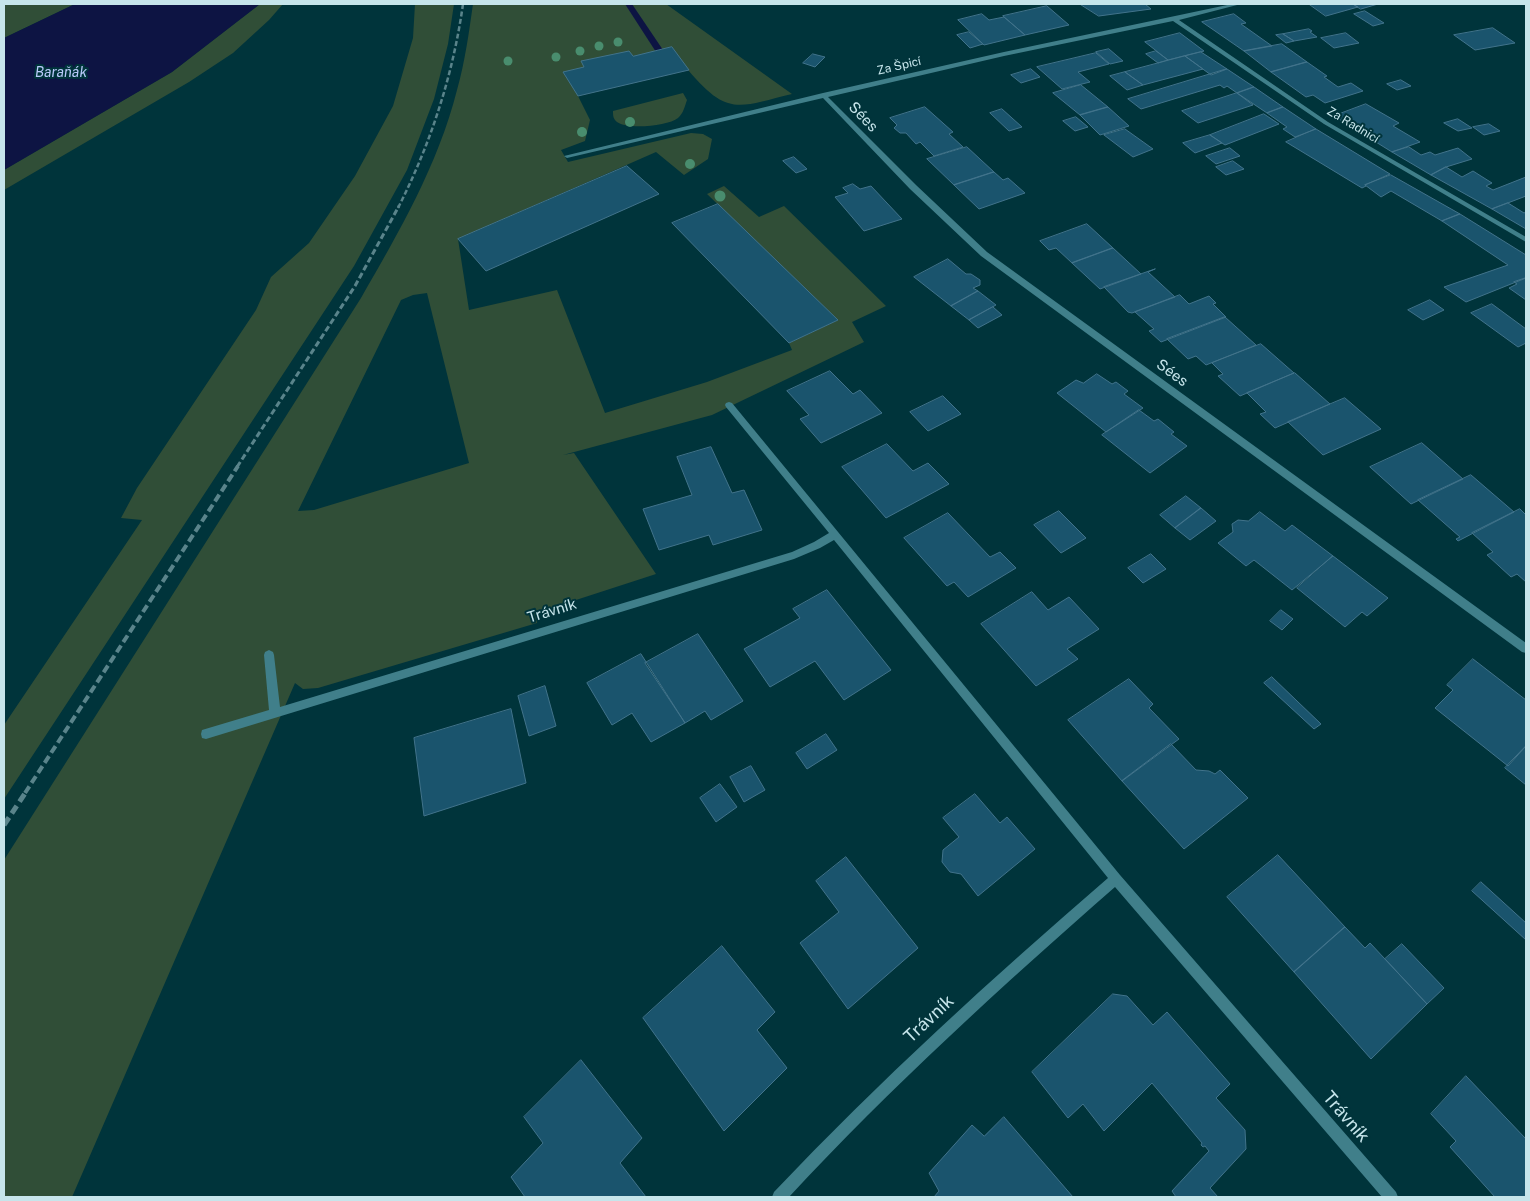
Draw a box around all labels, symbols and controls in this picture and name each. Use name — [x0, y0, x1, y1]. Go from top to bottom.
street label: Za Špicí — [876, 54, 922, 78]
water label: Baraňák — [35, 65, 87, 81]
street label: Sées — [845, 98, 881, 136]
street label: Za Radnicí — [1324, 104, 1382, 146]
street label: Sées — [1153, 356, 1191, 390]
street label: Trávník — [525, 595, 579, 627]
street label: Trávník — [900, 990, 958, 1048]
street label: Trávník — [1318, 1087, 1374, 1147]

